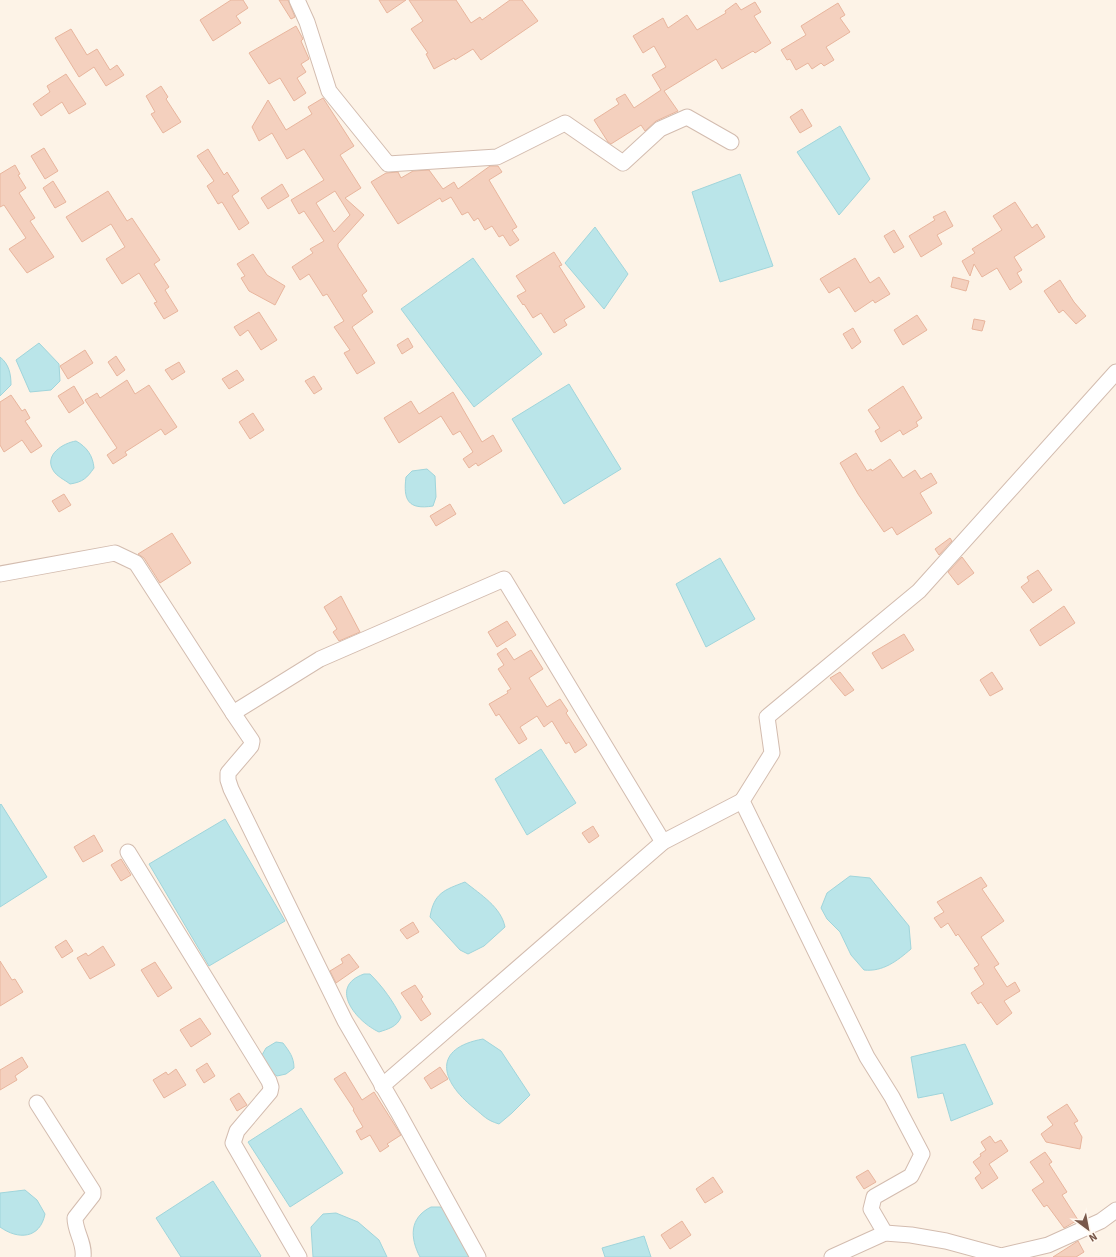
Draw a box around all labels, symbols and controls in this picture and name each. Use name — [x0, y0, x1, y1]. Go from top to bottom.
north arrow — [1068, 1209, 1108, 1249]
text: N — [1086, 1229, 1100, 1245]

